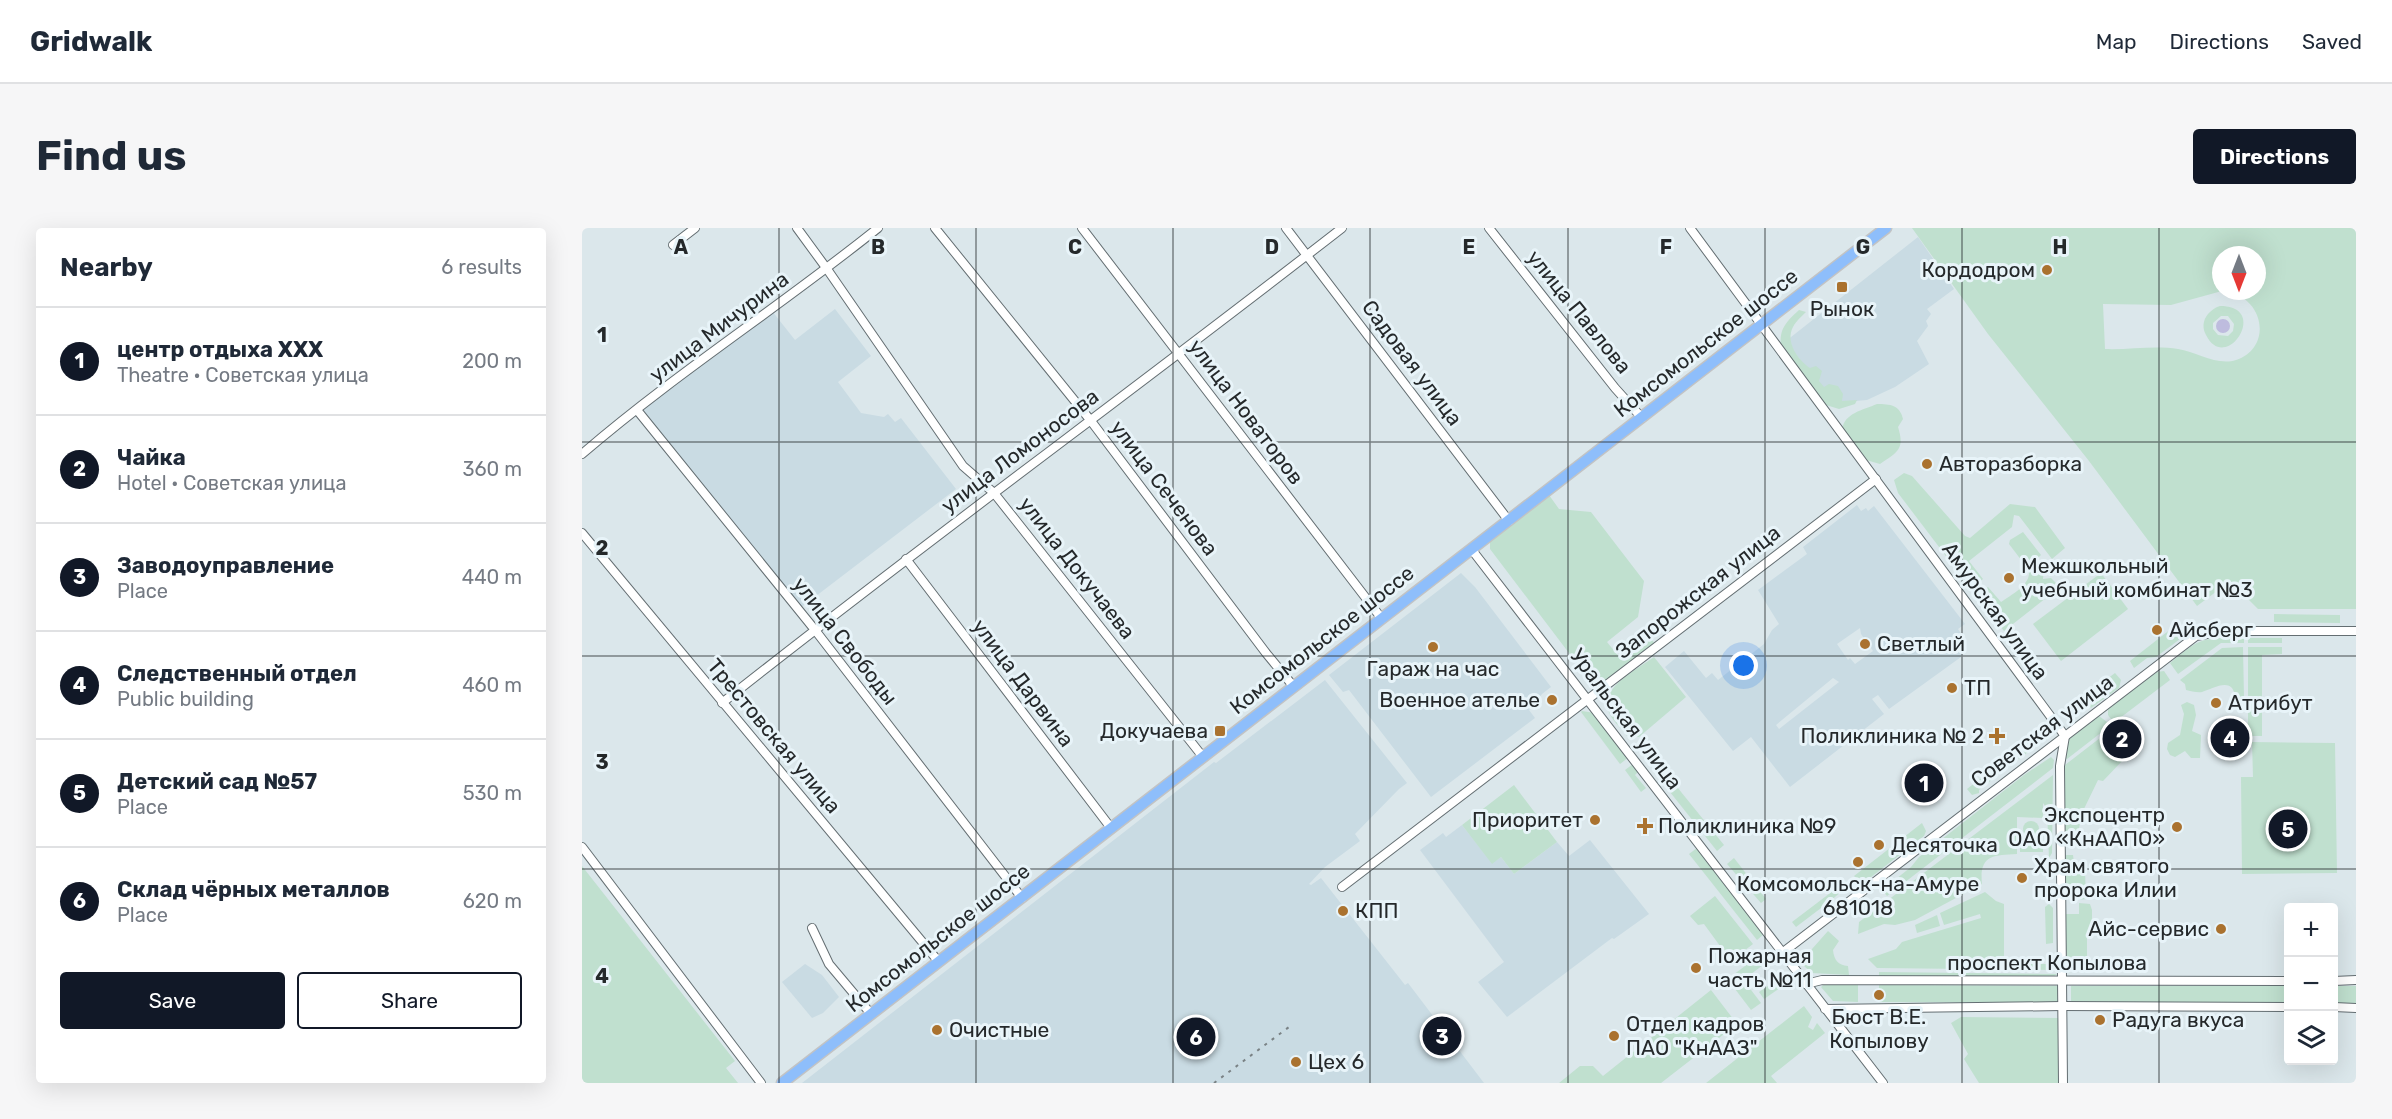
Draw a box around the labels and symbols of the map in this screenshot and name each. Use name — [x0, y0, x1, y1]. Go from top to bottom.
text: A — [674, 235, 689, 259]
text: B — [871, 235, 885, 259]
text: C — [1068, 235, 1082, 259]
text: D — [1265, 235, 1279, 259]
text: E — [1463, 235, 1475, 259]
text: F — [1660, 235, 1672, 259]
text: G — [1856, 235, 1870, 259]
text: H — [2053, 235, 2067, 259]
street label: улица Павлова — [1522, 245, 1637, 378]
north arrow — [2212, 246, 2266, 300]
place label: Кордодром — [1921, 257, 2035, 282]
street label: Комсомольское шоссе — [1609, 263, 1803, 422]
marker: Кордодром — [2040, 263, 2054, 277]
street label: улица Мичурина — [644, 266, 793, 387]
marker: Рынок — [1835, 280, 1849, 294]
street label: Садовая улица — [1357, 295, 1468, 430]
place label: Рынок — [1810, 296, 1874, 321]
text: 1 — [597, 323, 607, 347]
street label: улица Новаторов — [1184, 334, 1309, 489]
street label: улица Ломоносова — [936, 383, 1103, 518]
street label: улица Сеченова — [1105, 415, 1223, 560]
place label: Авторазборка — [1939, 451, 2082, 476]
marker: Авторазборка — [1920, 457, 1934, 471]
street label: улица Докучаева — [1014, 492, 1141, 644]
street label: Запорожская улица — [1610, 520, 1785, 664]
text: 2 — [596, 536, 609, 560]
street label: Амурская улица — [1937, 537, 2054, 684]
place label: Межшкольный учебный комбинат №3 — [2021, 553, 2253, 602]
street label: Комсомольское шоссе — [1225, 560, 1419, 719]
marker: Межшкольный учебный комбинат №3 — [2002, 571, 2016, 585]
street label: улица Свободы — [788, 572, 903, 709]
street label: улица Дарвина — [967, 614, 1080, 752]
place label: Айсберг — [2169, 617, 2253, 642]
marker: Айсберг — [2150, 623, 2164, 637]
place label: Светлый — [1877, 631, 1965, 656]
marker: Светлый — [1858, 637, 1872, 651]
marker: Гараж на час — [1426, 640, 1440, 654]
street label: Уральская улица — [1565, 643, 1687, 794]
your location — [1729, 651, 1758, 680]
street label: Трестовская улица — [702, 653, 846, 818]
place label: Гараж на час — [1367, 656, 1499, 681]
street label: Советская улица — [1966, 669, 2118, 792]
place label: ТП — [1964, 675, 1991, 700]
marker: ТП — [1945, 681, 1959, 695]
place label: Военное ателье — [1379, 687, 1540, 712]
place label: Атрибут — [2228, 690, 2313, 715]
marker: Военное ателье — [1545, 693, 1559, 707]
marker: Атрибут — [2209, 696, 2223, 710]
pin: 2 — [2102, 716, 2142, 762]
pin: 4 — [2210, 716, 2250, 760]
place label: Докучаева — [1100, 718, 1208, 743]
place label: Поликлиника № 2 — [1801, 723, 1984, 748]
marker: Докучаева — [1213, 724, 1227, 738]
marker: Поликлиника № 2 — [1988, 727, 2006, 745]
text: 3 — [595, 750, 609, 774]
pin: 1 — [1904, 760, 1944, 806]
place label: Экспоцентр ОАО «КнААПО» — [2008, 802, 2165, 851]
pin: 5 — [2268, 806, 2308, 852]
place label: Приоритет — [1472, 807, 1583, 832]
marker: Приоритет — [1588, 813, 1602, 827]
place label: Поликлиника №9 — [1658, 813, 1836, 838]
marker: Поликлиника №9 — [1636, 817, 1654, 835]
marker: Экспоцентр ОАО «КнААПО» — [2170, 820, 2184, 834]
place label: Десяточка — [1891, 832, 1998, 857]
marker: Десяточка — [1872, 838, 1886, 852]
place label: Храм святого пророка Илии — [2034, 853, 2177, 902]
marker: Комсомольск-на-Амуре 681018 — [1851, 855, 1865, 869]
street label: Комсомольское шоссе — [841, 858, 1035, 1017]
place label: Комсомольск-на-Амуре 681018 — [1737, 871, 1979, 920]
marker: Храм святого пророка Илии — [2015, 871, 2029, 885]
place label: КПП — [1355, 898, 1398, 923]
marker: КПП — [1336, 904, 1350, 918]
place label: Айс-сервис — [2088, 916, 2209, 941]
marker: Айс-сервис — [2214, 922, 2228, 936]
place label: Пожарная часть №11 — [1708, 943, 1812, 992]
street label: проспект Копылова — [1947, 950, 2147, 975]
marker: Пожарная часть №11 — [1689, 961, 1703, 975]
text: 4 — [595, 964, 609, 988]
marker: Бюст В.Е. Копылову — [1872, 988, 1886, 1002]
place label: Бюст В.Е. Копылову — [1829, 1004, 1929, 1053]
place label: Радуга вкуса — [2112, 1007, 2244, 1032]
place label: Отдел кадров ПАО "КнААЗ" — [1626, 1011, 1764, 1060]
marker: Радуга вкуса — [2093, 1013, 2107, 1027]
pin: 6 — [1176, 1014, 1216, 1060]
pin: 3 — [1422, 1014, 1462, 1058]
place label: Очистные — [949, 1017, 1049, 1042]
marker: Очистные — [930, 1023, 944, 1037]
marker: Отдел кадров ПАО "КнААЗ" — [1607, 1029, 1621, 1043]
place label: Цех 6 — [1308, 1049, 1364, 1074]
marker: Цех 6 — [1289, 1055, 1303, 1069]

